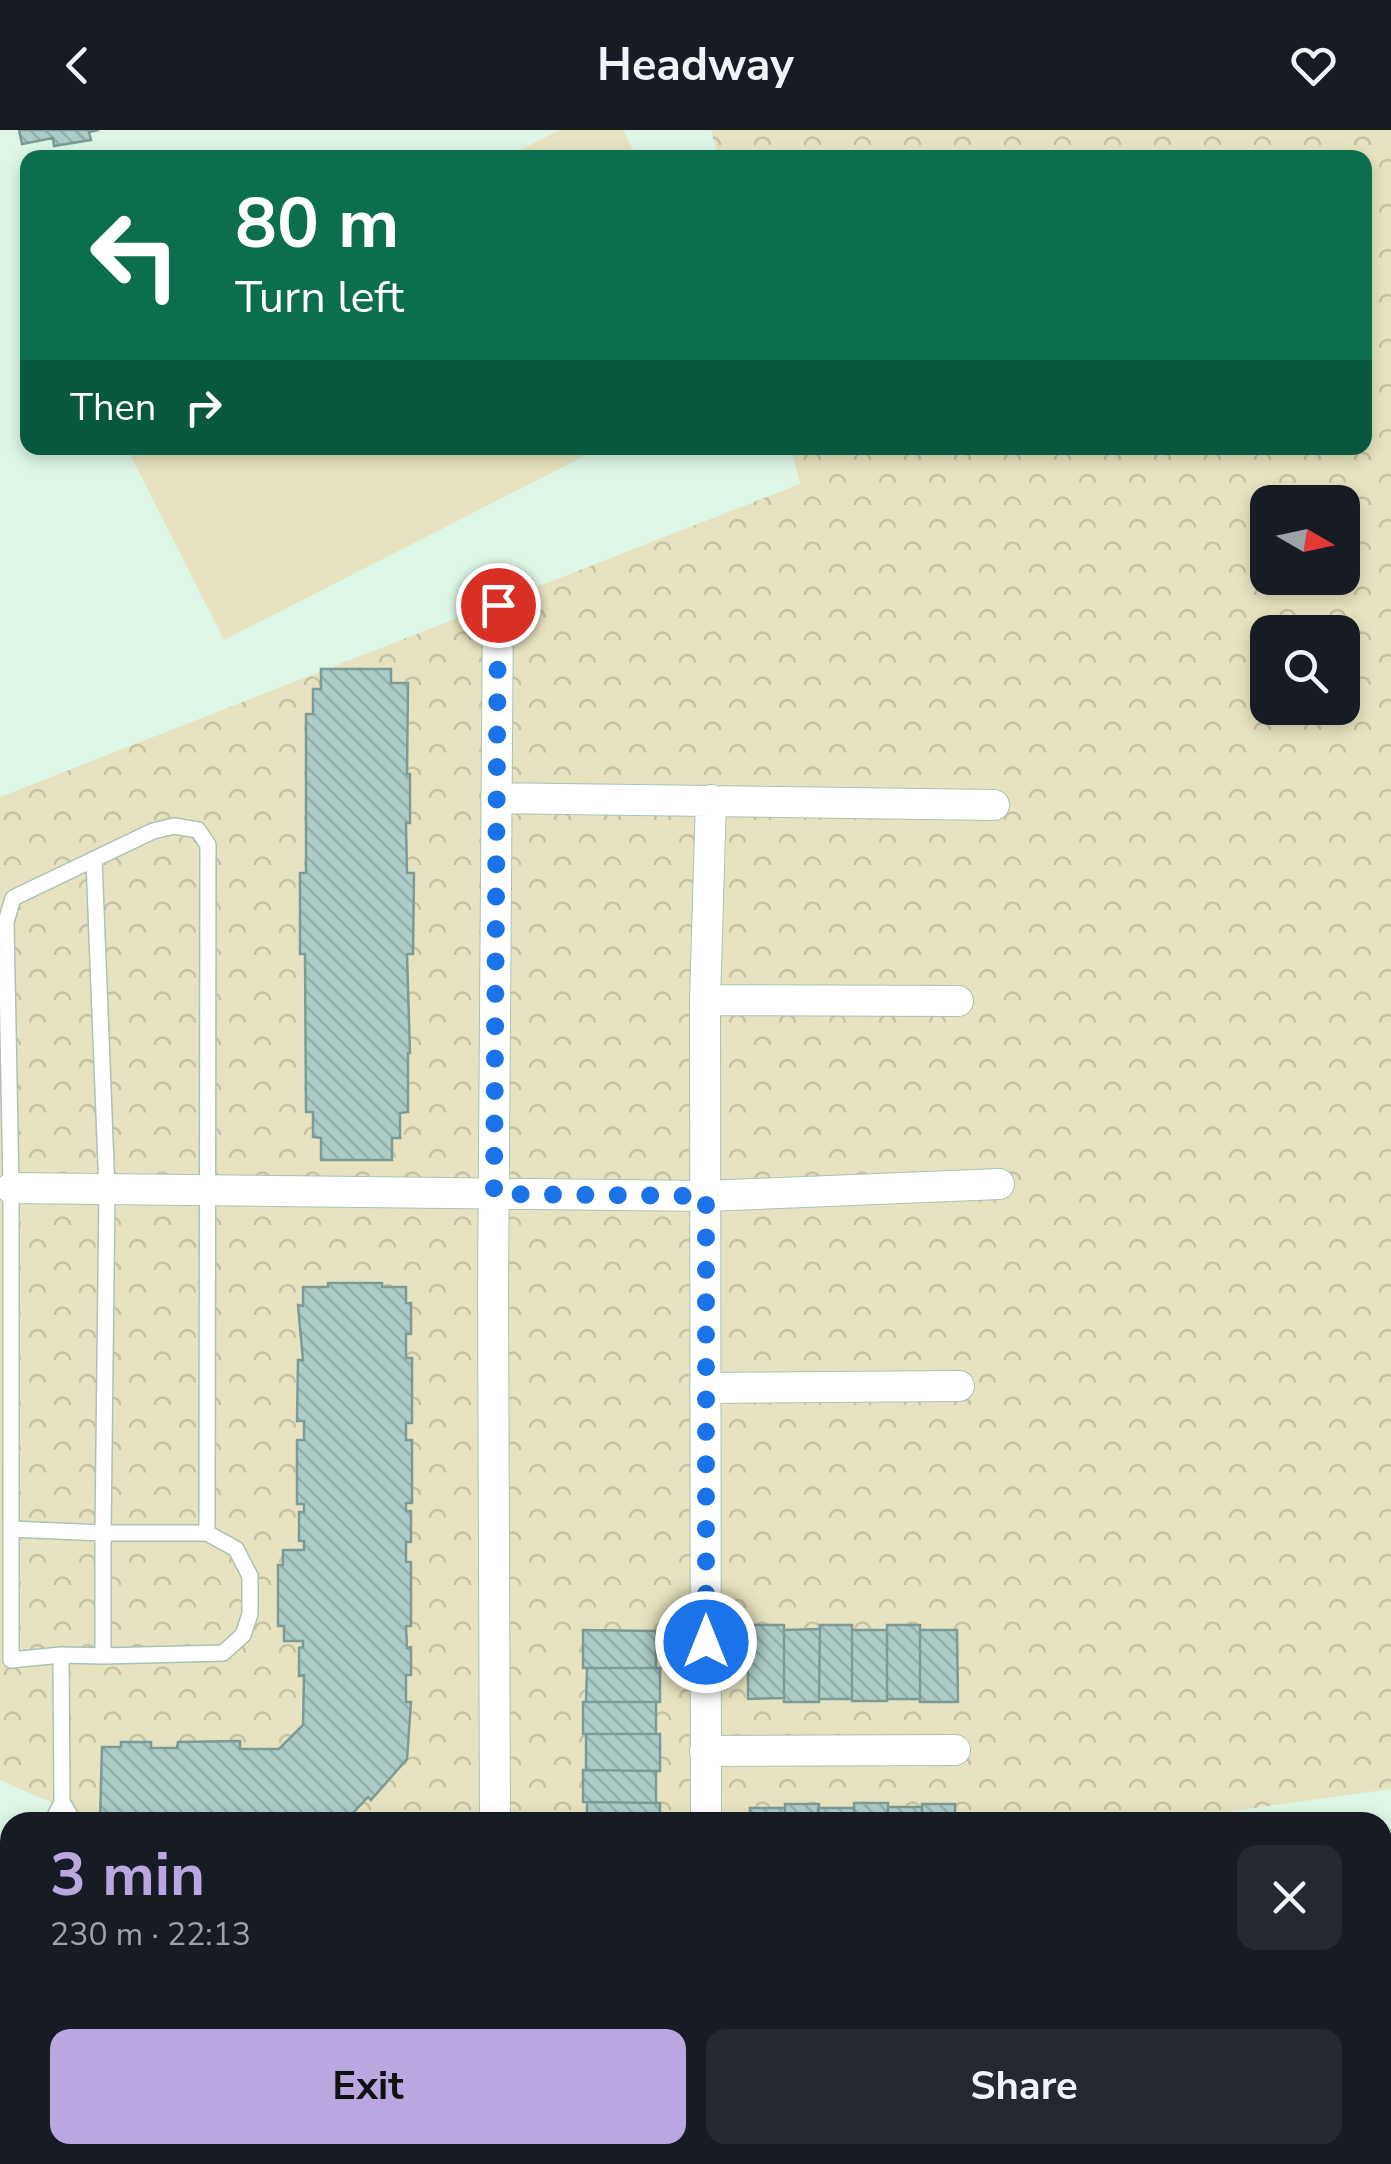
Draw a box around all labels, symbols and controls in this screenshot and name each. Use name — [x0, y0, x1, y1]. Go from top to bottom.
text: Headway — [597, 35, 794, 96]
icon: back — [50, 38, 105, 93]
icon: heart — [1286, 38, 1341, 93]
text: 80 m — [235, 176, 399, 272]
icon: left — [70, 190, 200, 320]
text: Turn left — [235, 267, 404, 328]
icon: right — [176, 380, 231, 435]
text: Then — [70, 382, 156, 433]
north arrow — [1250, 485, 1360, 595]
map controls — [1250, 485, 1360, 725]
pin — [456, 563, 541, 648]
icon: arrive — [471, 578, 526, 633]
button: search — [1250, 615, 1360, 725]
position arrow — [654, 1590, 758, 1694]
text: 3 min — [50, 1834, 205, 1916]
button: close — [1237, 1845, 1342, 1950]
text: 230 m · 22:13 — [50, 1913, 251, 1956]
button: Exit — [50, 2029, 686, 2144]
button: Share — [706, 2029, 1342, 2144]

